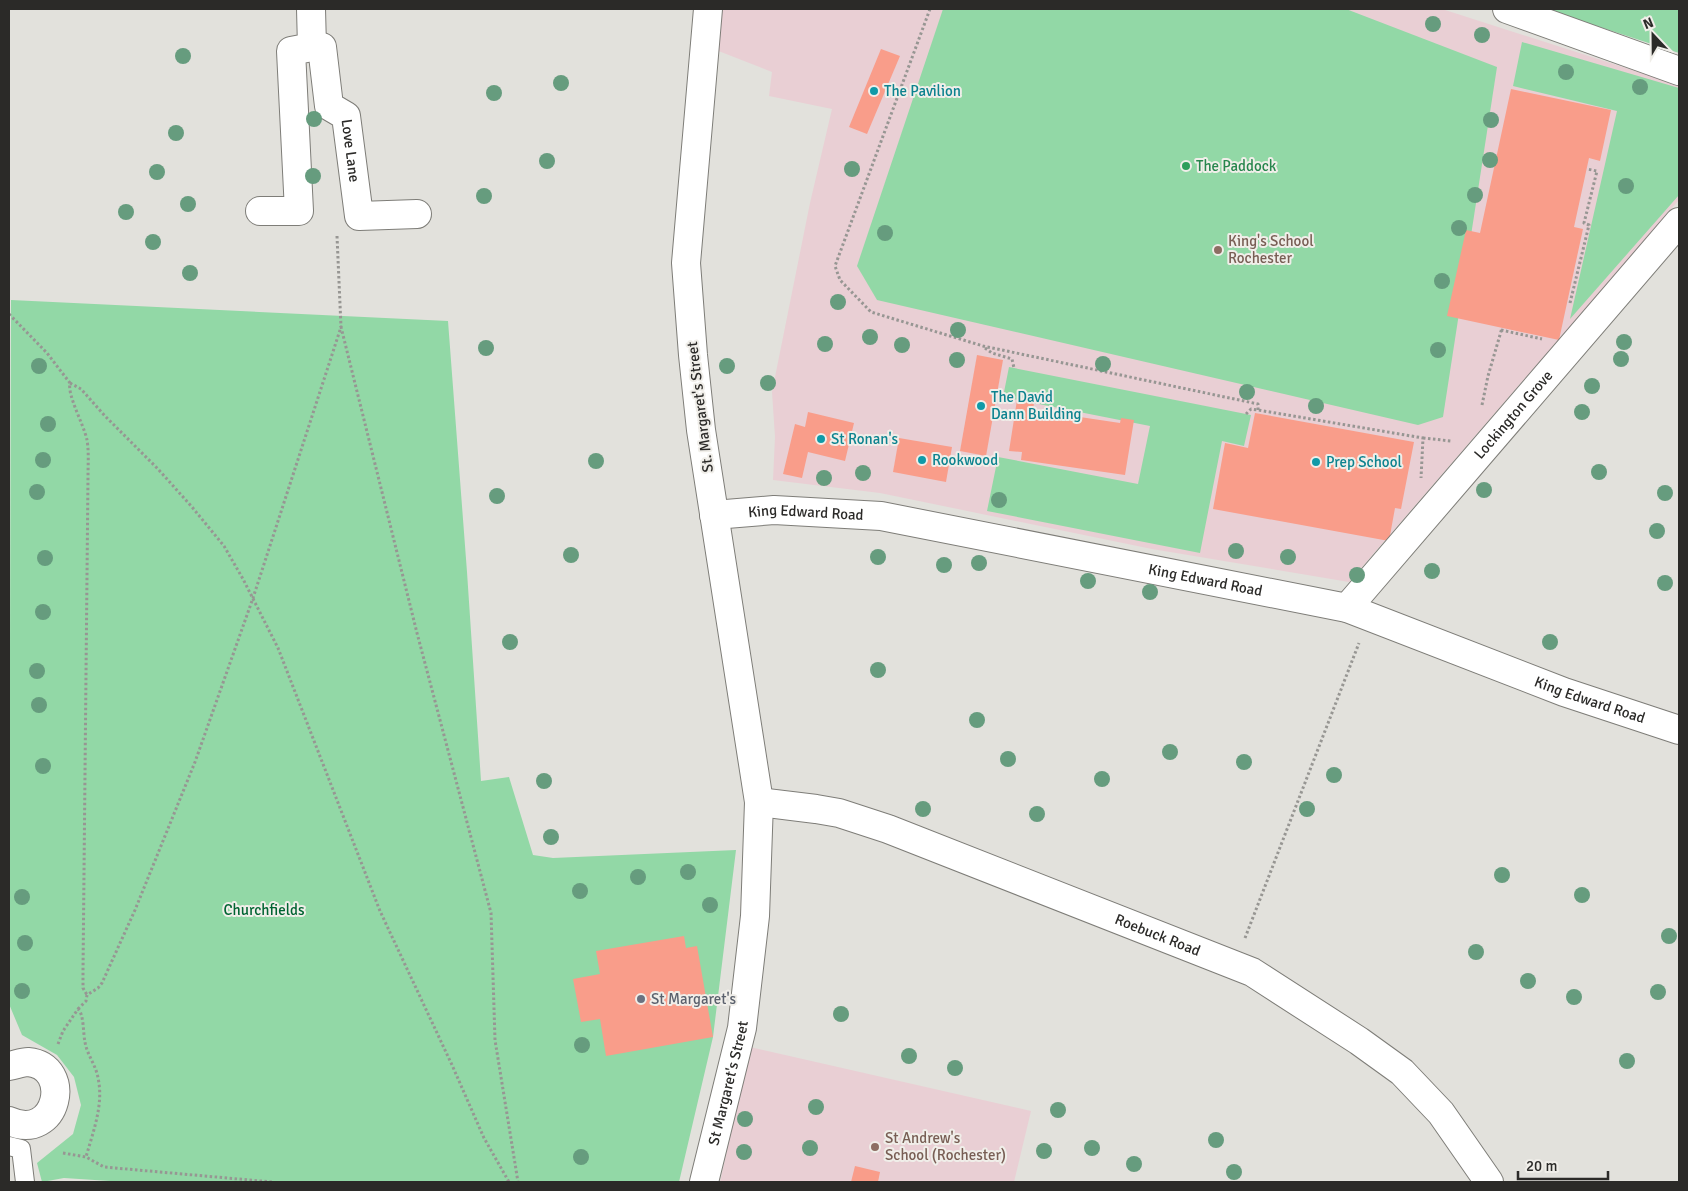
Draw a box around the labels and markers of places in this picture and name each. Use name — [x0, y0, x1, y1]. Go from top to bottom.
place label: The Pavilion — [884, 82, 961, 100]
marker: The Pavilion — [868, 85, 880, 97]
place label: The Paddock — [1196, 157, 1277, 175]
marker: The Paddock — [1180, 160, 1192, 172]
place label: King's School Rochester — [1228, 232, 1314, 267]
marker: King's School Rochester — [1212, 244, 1224, 256]
place label: The David Dann Building — [991, 388, 1082, 423]
marker: The David Dann Building — [975, 400, 987, 412]
place label: St Ronan's — [831, 430, 899, 448]
marker: St Ronan's — [815, 433, 827, 445]
place label: Rookwood — [932, 451, 998, 469]
place label: Prep School — [1326, 453, 1402, 471]
marker: Rookwood — [916, 454, 928, 466]
marker: Prep School — [1310, 456, 1322, 468]
place label: St Margaret's — [651, 990, 737, 1008]
marker: St Margaret's — [635, 993, 647, 1005]
place label: St Andrew's School (Rochester) — [885, 1129, 1006, 1164]
marker: St Andrew's School (Rochester) — [869, 1141, 881, 1153]

